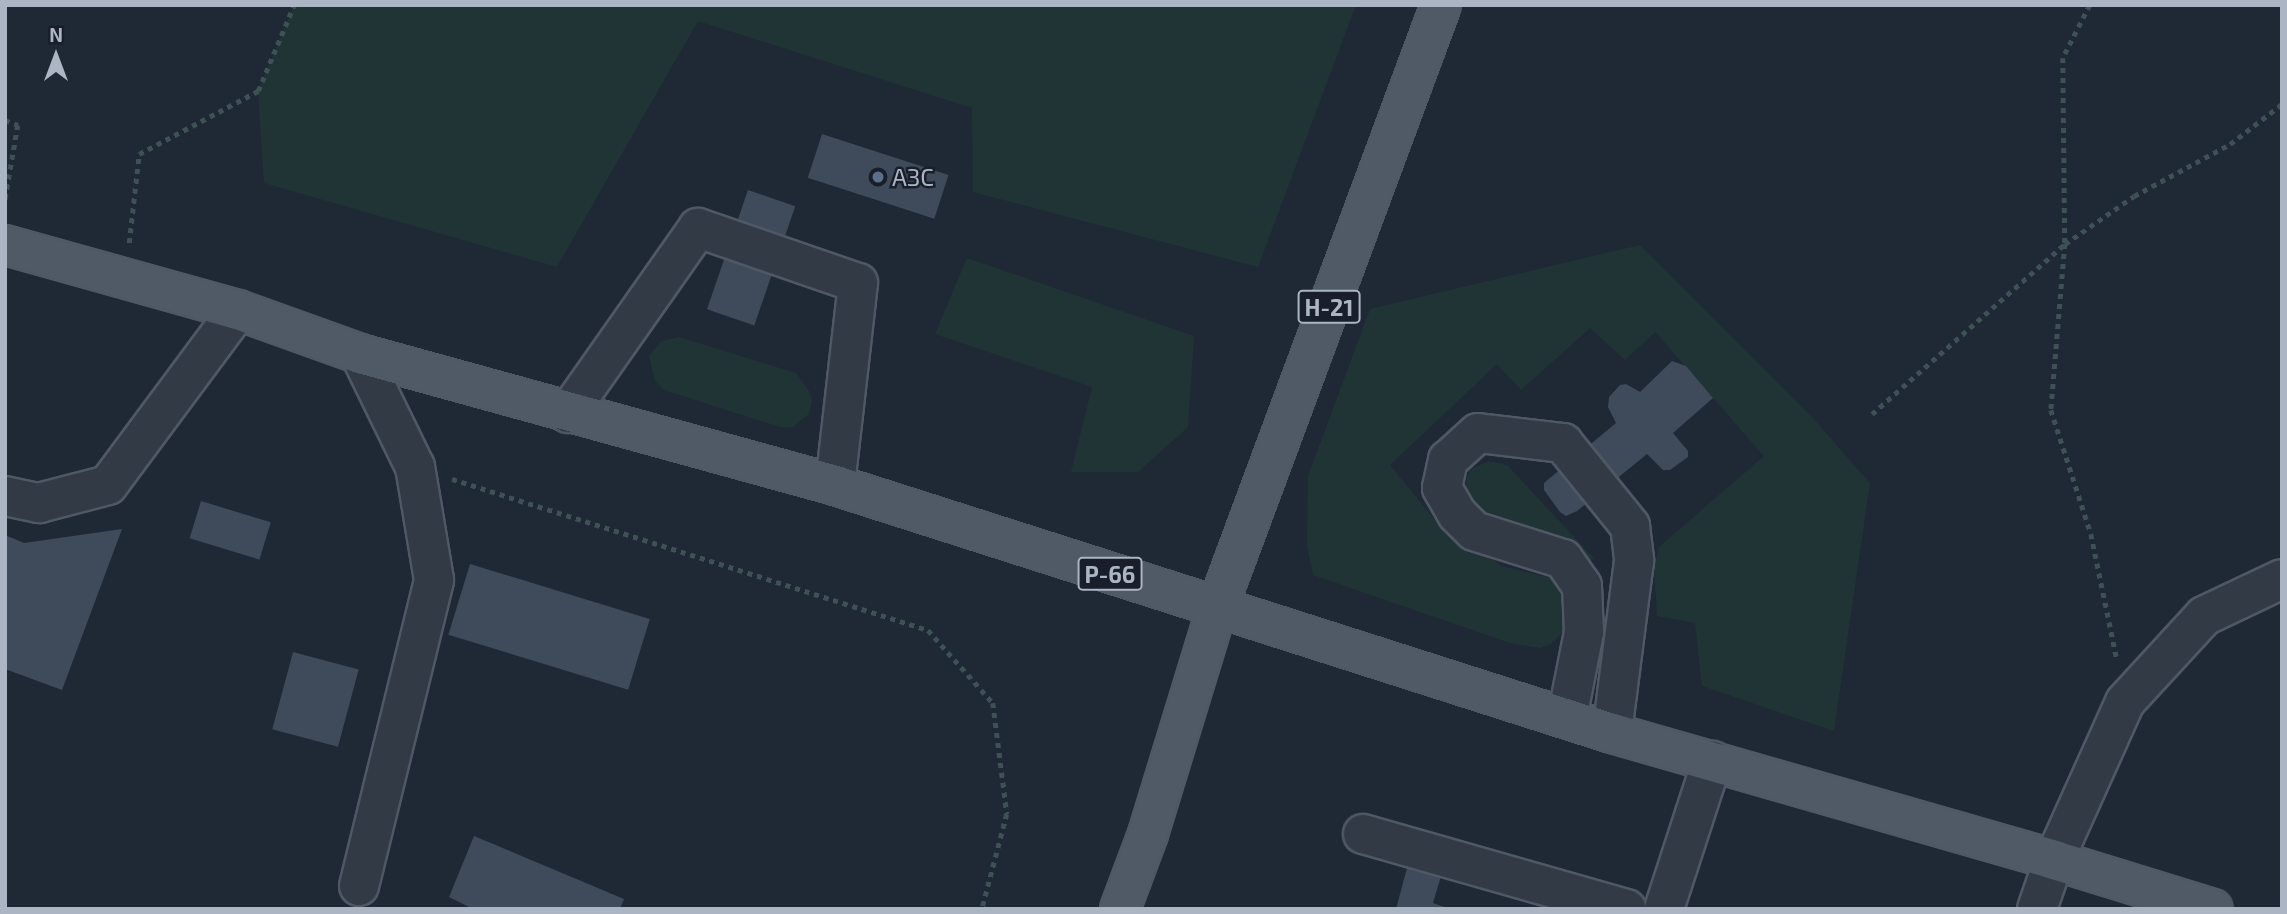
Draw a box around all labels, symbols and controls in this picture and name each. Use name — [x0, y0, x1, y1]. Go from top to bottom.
north arrow — [21, 21, 91, 91]
text: N — [49, 23, 63, 46]
place label: АЗС — [892, 163, 934, 191]
marker: АЗС — [870, 169, 886, 185]
road number: Н-21 — [1298, 288, 1360, 326]
road number: Р-66 — [1077, 554, 1143, 594]

